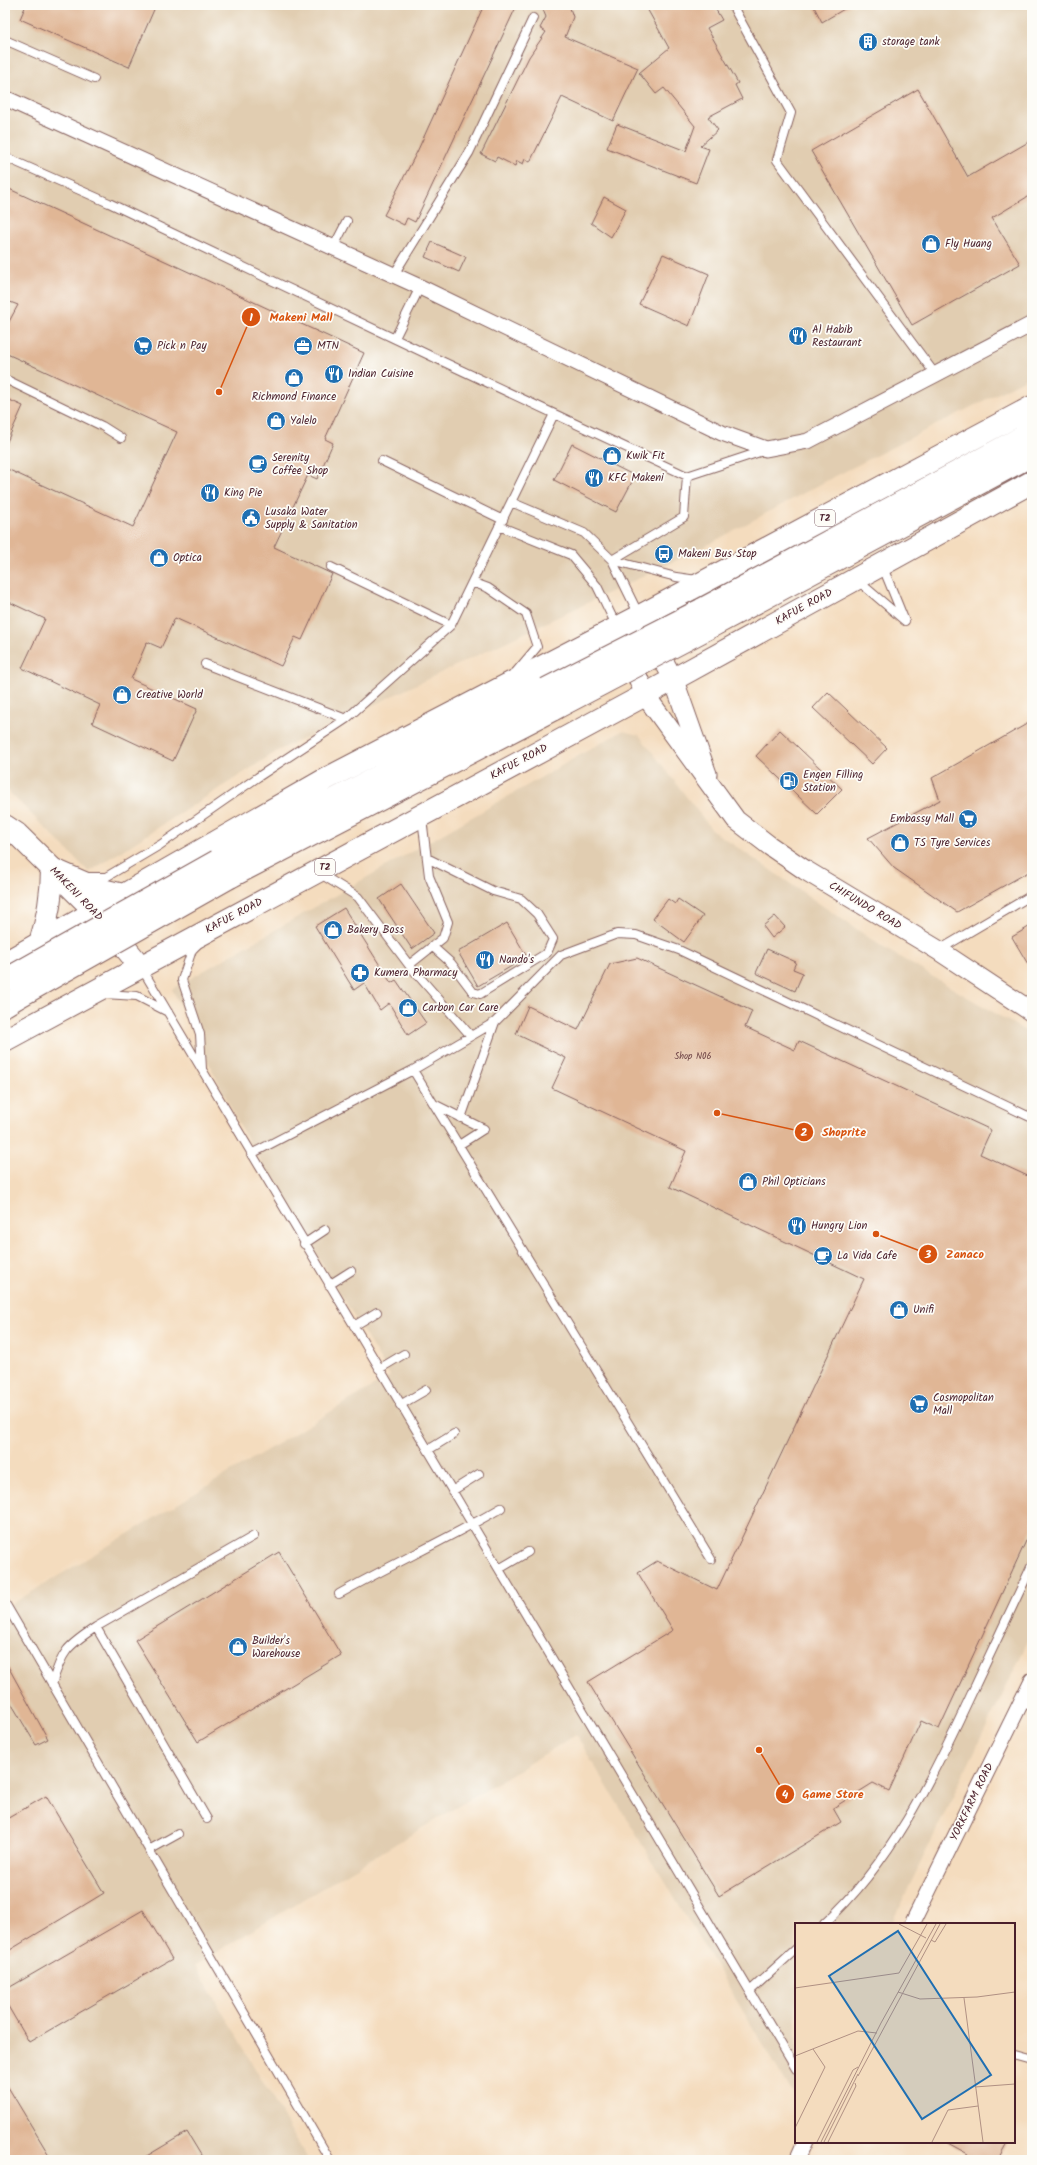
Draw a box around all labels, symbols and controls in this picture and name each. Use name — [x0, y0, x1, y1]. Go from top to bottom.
building icon: storage tank — [857, 31, 879, 53]
place label: storage tank — [882, 33, 941, 51]
shop icon: Fly Huang — [920, 233, 942, 255]
place label: Fly Huang — [945, 235, 992, 253]
callout: Makeni Mall — [241, 305, 340, 329]
text: 1 — [249, 308, 253, 327]
text: Makeni Mall — [270, 308, 333, 327]
place label: Al Habib Restaurant — [812, 321, 862, 352]
restaurant icon: Al Habib Restaurant — [787, 325, 809, 347]
supermarket icon: Pick n Pay — [132, 335, 154, 357]
office icon: MTN — [292, 335, 314, 357]
place label: Pick n Pay — [157, 337, 207, 355]
place label: MTN — [317, 337, 340, 355]
restaurant icon: Indian Cuisine — [323, 363, 345, 385]
place label: Indian Cuisine — [348, 365, 413, 383]
shop icon: Richmond Finance — [283, 367, 305, 389]
place label: Richmond Finance — [252, 388, 336, 406]
shop icon: Yalelo — [265, 410, 287, 432]
place label: Yalelo — [290, 412, 317, 430]
shop icon: Kwik Fit — [601, 445, 623, 467]
place label: Kwik Fit — [626, 447, 665, 465]
place label: Serenity Coffee Shop — [272, 449, 329, 480]
cafe icon: Serenity Coffee Shop — [247, 453, 269, 475]
restaurant icon: KFC Makeni — [583, 467, 605, 489]
place label: KFC Makeni — [608, 469, 664, 487]
restaurant icon: King Pie — [199, 482, 221, 504]
place label: King Pie — [224, 484, 262, 502]
place label: Lusaka Water Supply & Sanitation — [265, 503, 358, 534]
public building icon: Lusaka Water Supply & Sanitation — [240, 507, 262, 529]
road number: T2 — [815, 510, 835, 526]
bus stop icon: Makeni Bus Stop — [653, 543, 675, 565]
place label: Makeni Bus Stop — [678, 545, 757, 563]
shop icon: Optica — [148, 547, 170, 569]
place label: Optica — [173, 549, 202, 567]
street label: KAFUE ROAD — [772, 584, 836, 630]
shop icon: Creative World — [111, 684, 133, 706]
place label: Creative World — [136, 686, 203, 704]
street label: KAFUE ROAD — [487, 739, 551, 785]
place label: Engen Filling Station — [803, 766, 863, 797]
fuel station icon: Engen Filling Station — [778, 770, 800, 792]
supermarket icon: Embassy Mall — [957, 808, 979, 830]
place label: Embassy Mall — [890, 810, 954, 828]
shop icon: TS Tyre Services — [889, 832, 911, 854]
place label: TS Tyre Services — [914, 834, 991, 852]
road number: T2 — [315, 859, 335, 875]
street label: MAKENI ROAD — [45, 862, 107, 926]
street label: CHIFUNDO ROAD — [825, 877, 905, 935]
street label: KAFUE ROAD — [202, 893, 266, 939]
shop icon: Bakery Boss — [322, 919, 344, 941]
place label: Bakery Boss — [347, 921, 404, 939]
restaurant icon: Nando's — [474, 949, 496, 971]
place label: Nando's — [499, 951, 535, 969]
pharmacy icon: Kumera Pharmacy — [349, 962, 371, 984]
place label: Kumera Pharmacy — [374, 964, 458, 982]
shop icon: Carbon Car Care — [397, 997, 419, 1019]
place label: Carbon Car Care — [422, 999, 499, 1017]
house number: Shop N06 — [674, 1049, 712, 1064]
callout: Shoprite — [794, 1120, 874, 1144]
text: 2 — [801, 1123, 808, 1142]
text: Shoprite — [822, 1123, 866, 1142]
shop icon: Phil Opticians — [737, 1171, 759, 1193]
place label: Phil Opticians — [762, 1173, 826, 1191]
restaurant icon: Hungry Lion — [786, 1215, 808, 1237]
place label: Hungry Lion — [811, 1217, 868, 1235]
callout: Zanaco — [918, 1242, 992, 1266]
cafe icon: La Vida Cafe — [812, 1245, 834, 1267]
text: 3 — [924, 1245, 932, 1264]
text: Zanaco — [946, 1245, 985, 1264]
place label: La Vida Cafe — [837, 1247, 897, 1265]
shop icon: Unifi — [888, 1299, 910, 1321]
place label: Unifi — [913, 1301, 934, 1319]
place label: Cosmopolitan Mall — [933, 1389, 994, 1420]
supermarket icon: Cosmopolitan Mall — [908, 1393, 930, 1415]
place label: Builder's Warehouse — [252, 1632, 300, 1663]
shop icon: Builder's Warehouse — [227, 1636, 249, 1658]
street label: YORKFARM ROAD — [945, 1760, 999, 1844]
callout: Game Store — [775, 1782, 872, 1806]
text: 4 — [782, 1785, 789, 1804]
text: Game Store — [802, 1785, 864, 1804]
inset map — [795, 1923, 1015, 2143]

